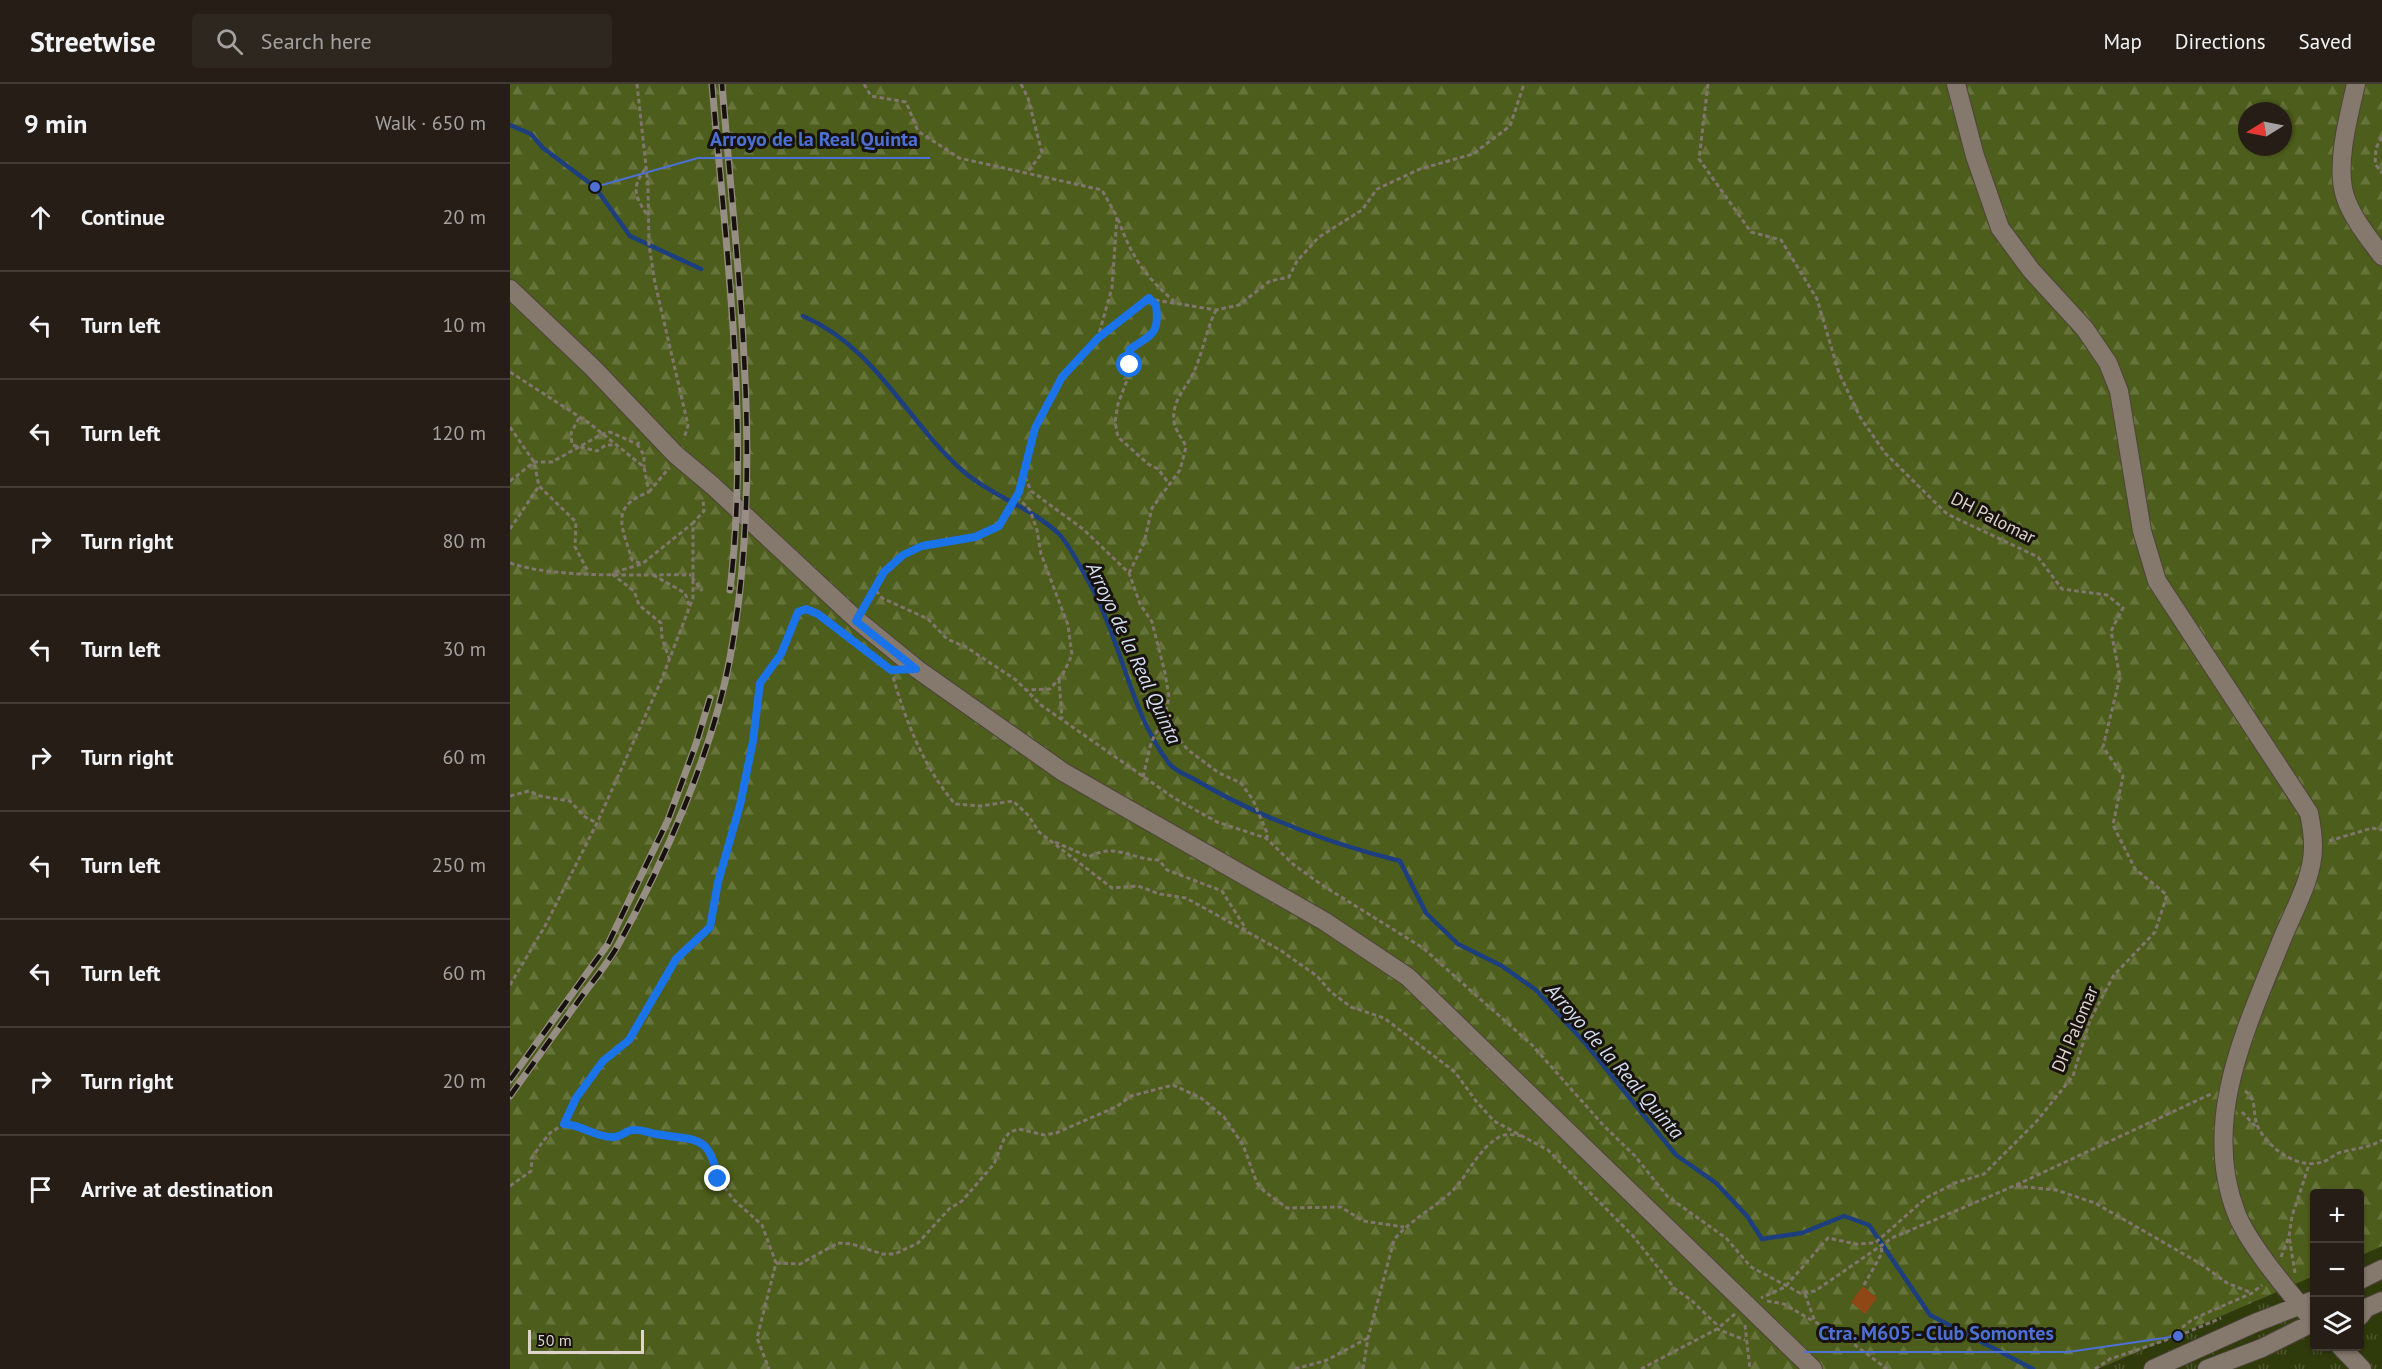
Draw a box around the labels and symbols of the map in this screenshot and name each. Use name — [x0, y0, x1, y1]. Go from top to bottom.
north arrow — [2238, 102, 2292, 156]
callout: Arroyo de la Real Quinta — [698, 120, 930, 158]
text: Arroyo de la Real Quinta — [710, 126, 918, 152]
route start — [1116, 351, 1142, 377]
street label: DH Palomar — [1947, 487, 2039, 549]
water label: Arroyo de la Real Quinta — [1080, 557, 1188, 748]
water label: Arroyo de la Real Quinta — [1540, 977, 1690, 1144]
street label: DH Palomar — [2046, 982, 2103, 1075]
route end — [704, 1165, 730, 1191]
callout: Ctra. M605 - Club Somontes — [1804, 1314, 2068, 1352]
text: Ctra. M605 - Club Somontes — [1818, 1320, 2054, 1346]
scale bar — [528, 1327, 644, 1354]

